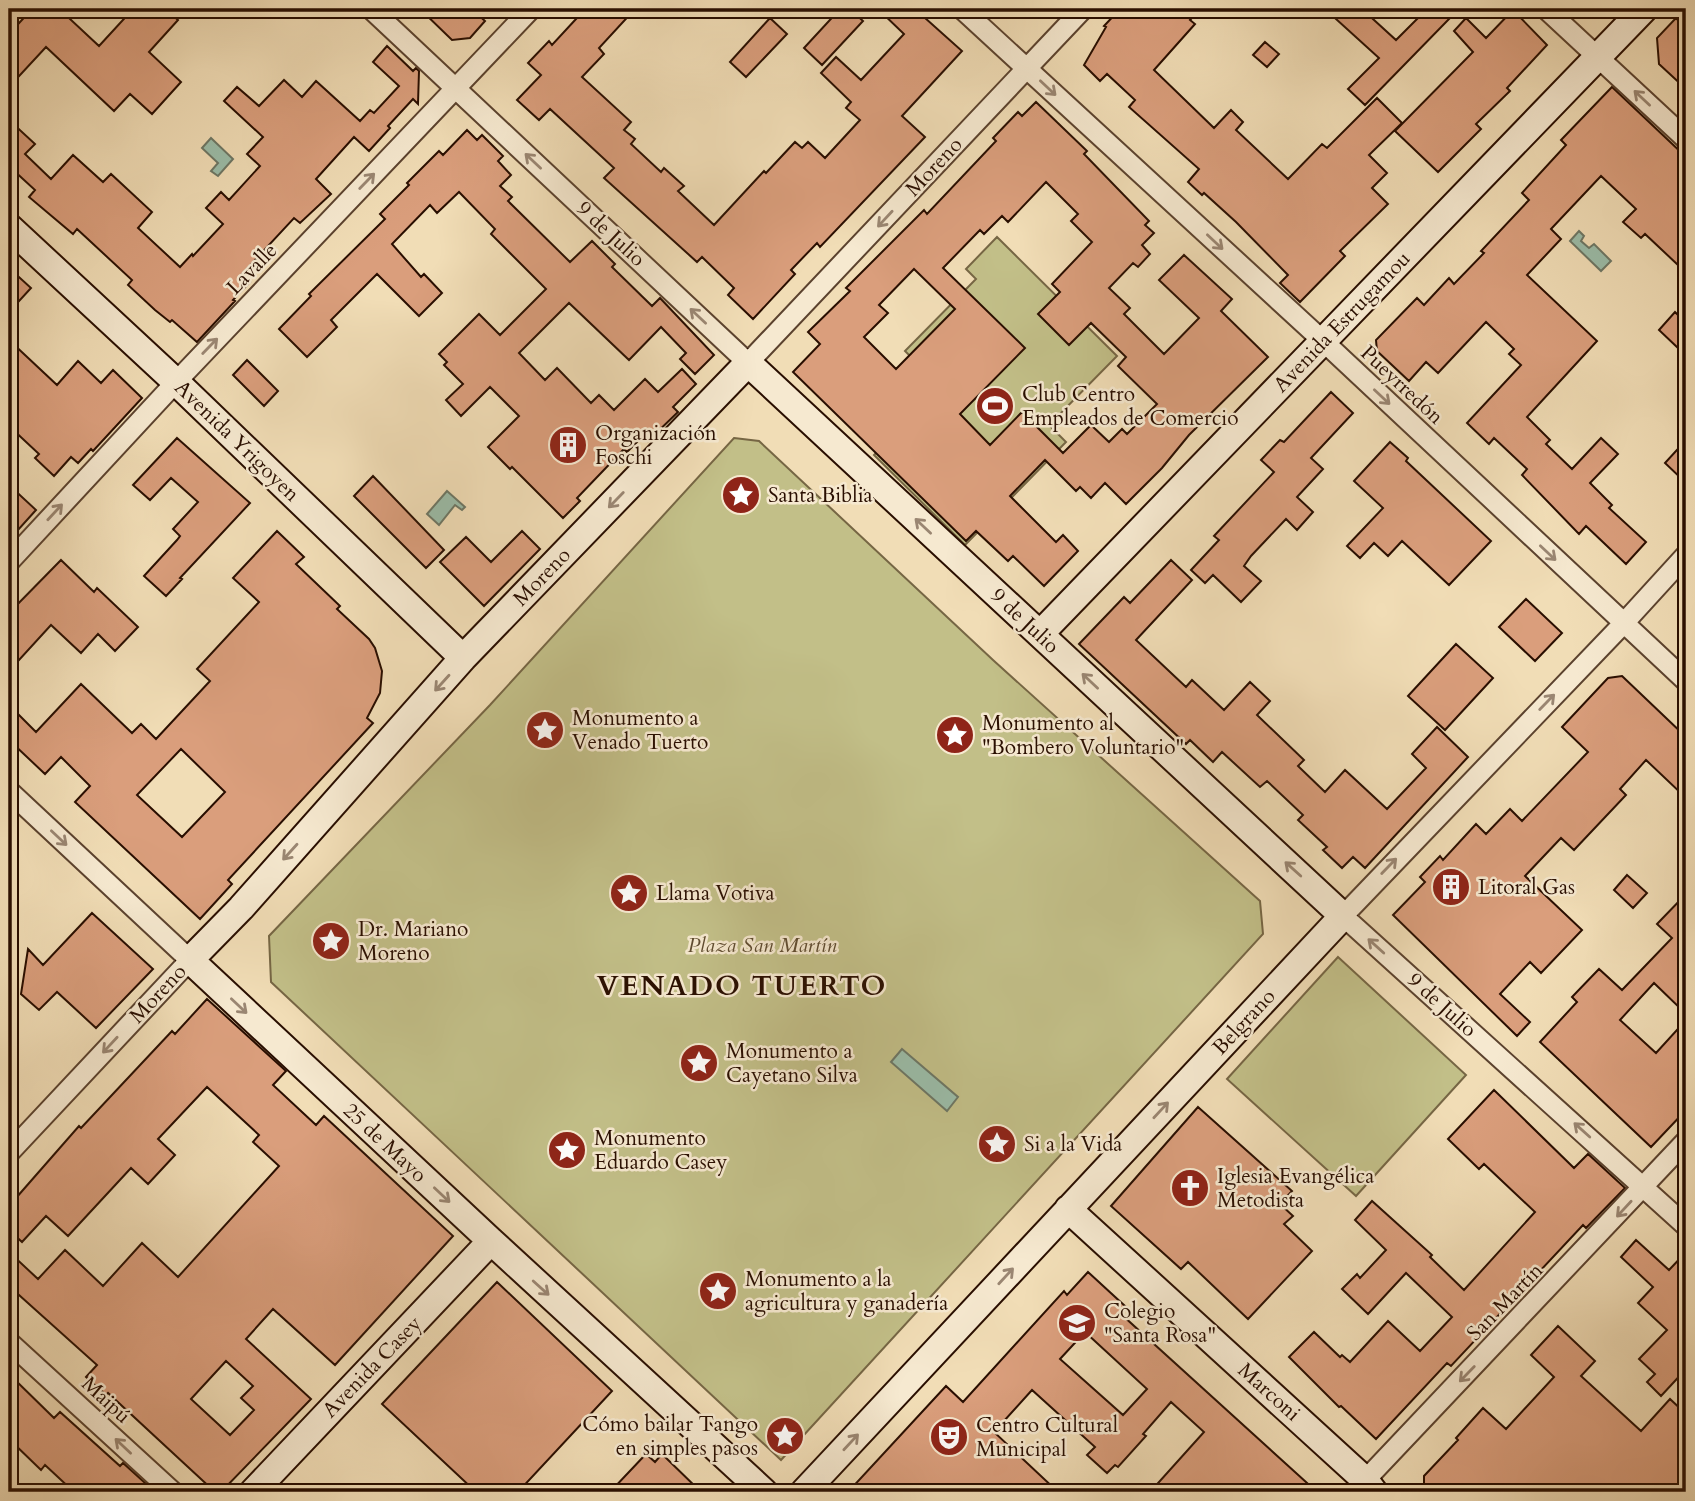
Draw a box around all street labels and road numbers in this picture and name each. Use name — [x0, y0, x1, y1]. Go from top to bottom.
street label: Moreno — [899, 131, 969, 203]
street label: 9 de Julio — [570, 195, 652, 273]
street label: Lavalle — [220, 237, 284, 301]
street label: Avenida Estrugamou — [1267, 245, 1417, 399]
street label: Pueyrredón — [1354, 339, 1450, 431]
street label: Avenida Yrigoyen — [168, 374, 306, 508]
street label: Moreno — [507, 541, 577, 613]
street label: 9 de Julio — [984, 582, 1066, 660]
street label: Moreno — [123, 958, 193, 1030]
street label: 9 de Julio — [1401, 966, 1483, 1044]
street label: Belgrano — [1206, 983, 1282, 1061]
street label: 25 de Mayo — [337, 1097, 433, 1189]
street label: San Martín — [1460, 1257, 1550, 1347]
street label: Avenida Casey — [316, 1310, 428, 1424]
street label: Marconi — [1231, 1356, 1307, 1428]
street label: Maipú — [75, 1370, 137, 1430]

